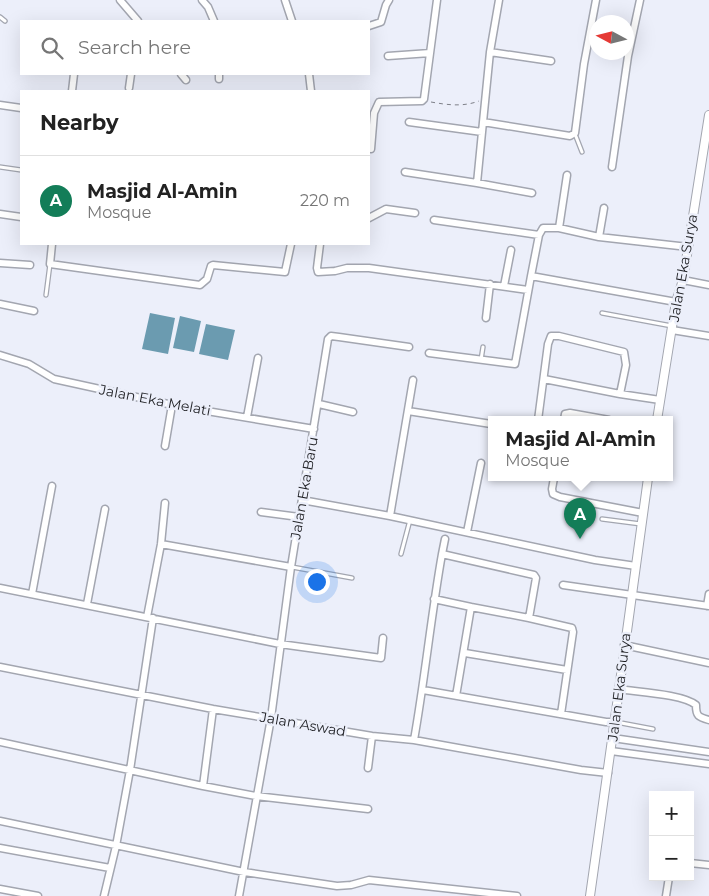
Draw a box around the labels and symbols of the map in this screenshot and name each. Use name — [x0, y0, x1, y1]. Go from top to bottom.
north arrow — [589, 15, 634, 60]
street label: Jalan Eka Surya — [664, 213, 701, 324]
street label: Jalan Eka Melati — [97, 380, 212, 420]
street label: Jalan Eka Baru — [286, 435, 322, 542]
pin: A — [564, 498, 596, 539]
your location — [304, 569, 330, 595]
street label: Jalan Eka Surya — [603, 632, 635, 743]
street label: Jalan Aswad — [258, 707, 347, 740]

